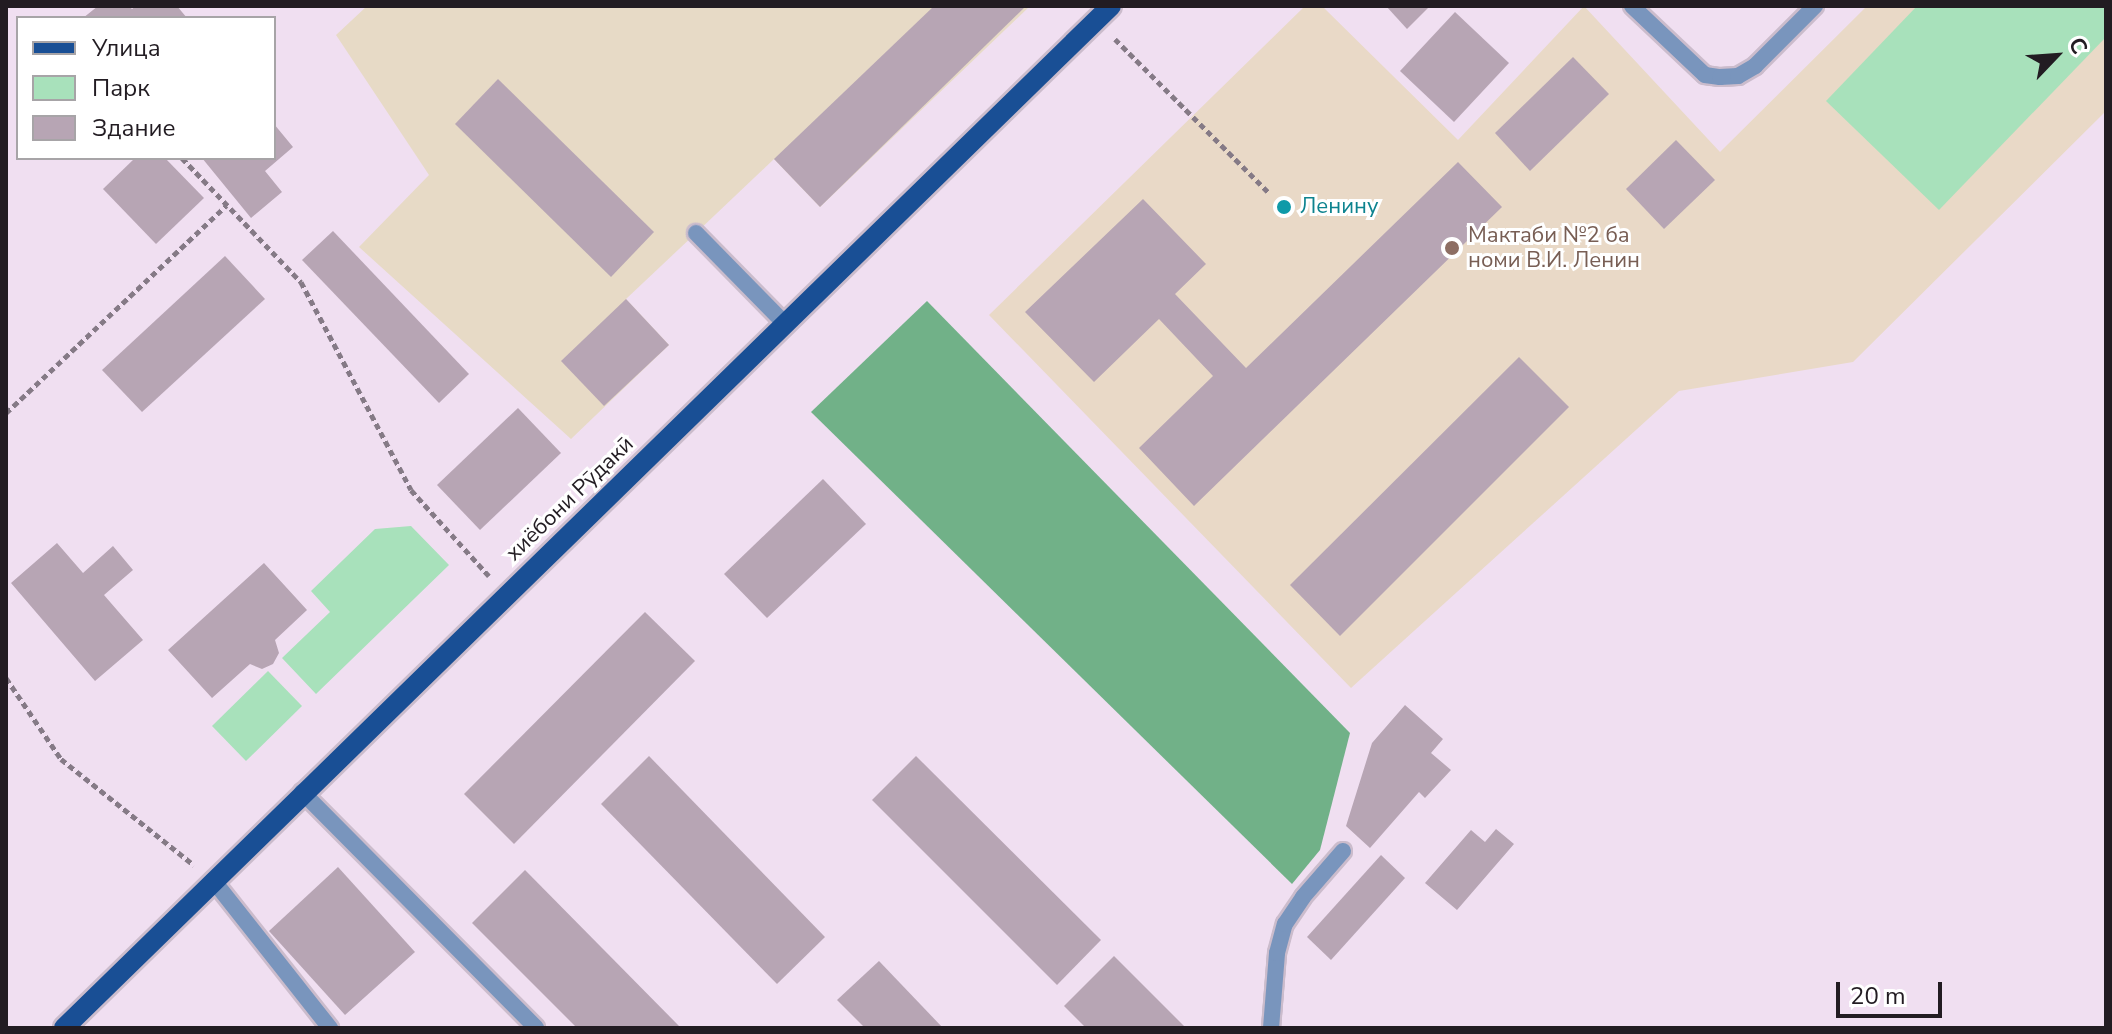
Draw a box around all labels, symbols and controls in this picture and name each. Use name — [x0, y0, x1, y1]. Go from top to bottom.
legend — [16, 16, 276, 160]
north arrow — [2016, 16, 2096, 96]
text: Улица — [92, 32, 161, 64]
text: С — [2061, 33, 2095, 59]
text: Парк — [92, 72, 150, 104]
text: Здание — [92, 112, 176, 144]
place label: Ленину — [1300, 194, 1378, 220]
marker: Ленину — [1275, 198, 1293, 216]
place label: Мактаби №2 ба номи В.И. Ленин — [1468, 222, 1640, 274]
marker: Мактаби №2 ба номи В.И. Ленин — [1443, 239, 1461, 257]
street label: хиёбони Рӯдакӣ — [501, 431, 639, 567]
scale bar — [1840, 966, 1946, 1016]
text: 20 m — [1850, 980, 1906, 1012]

